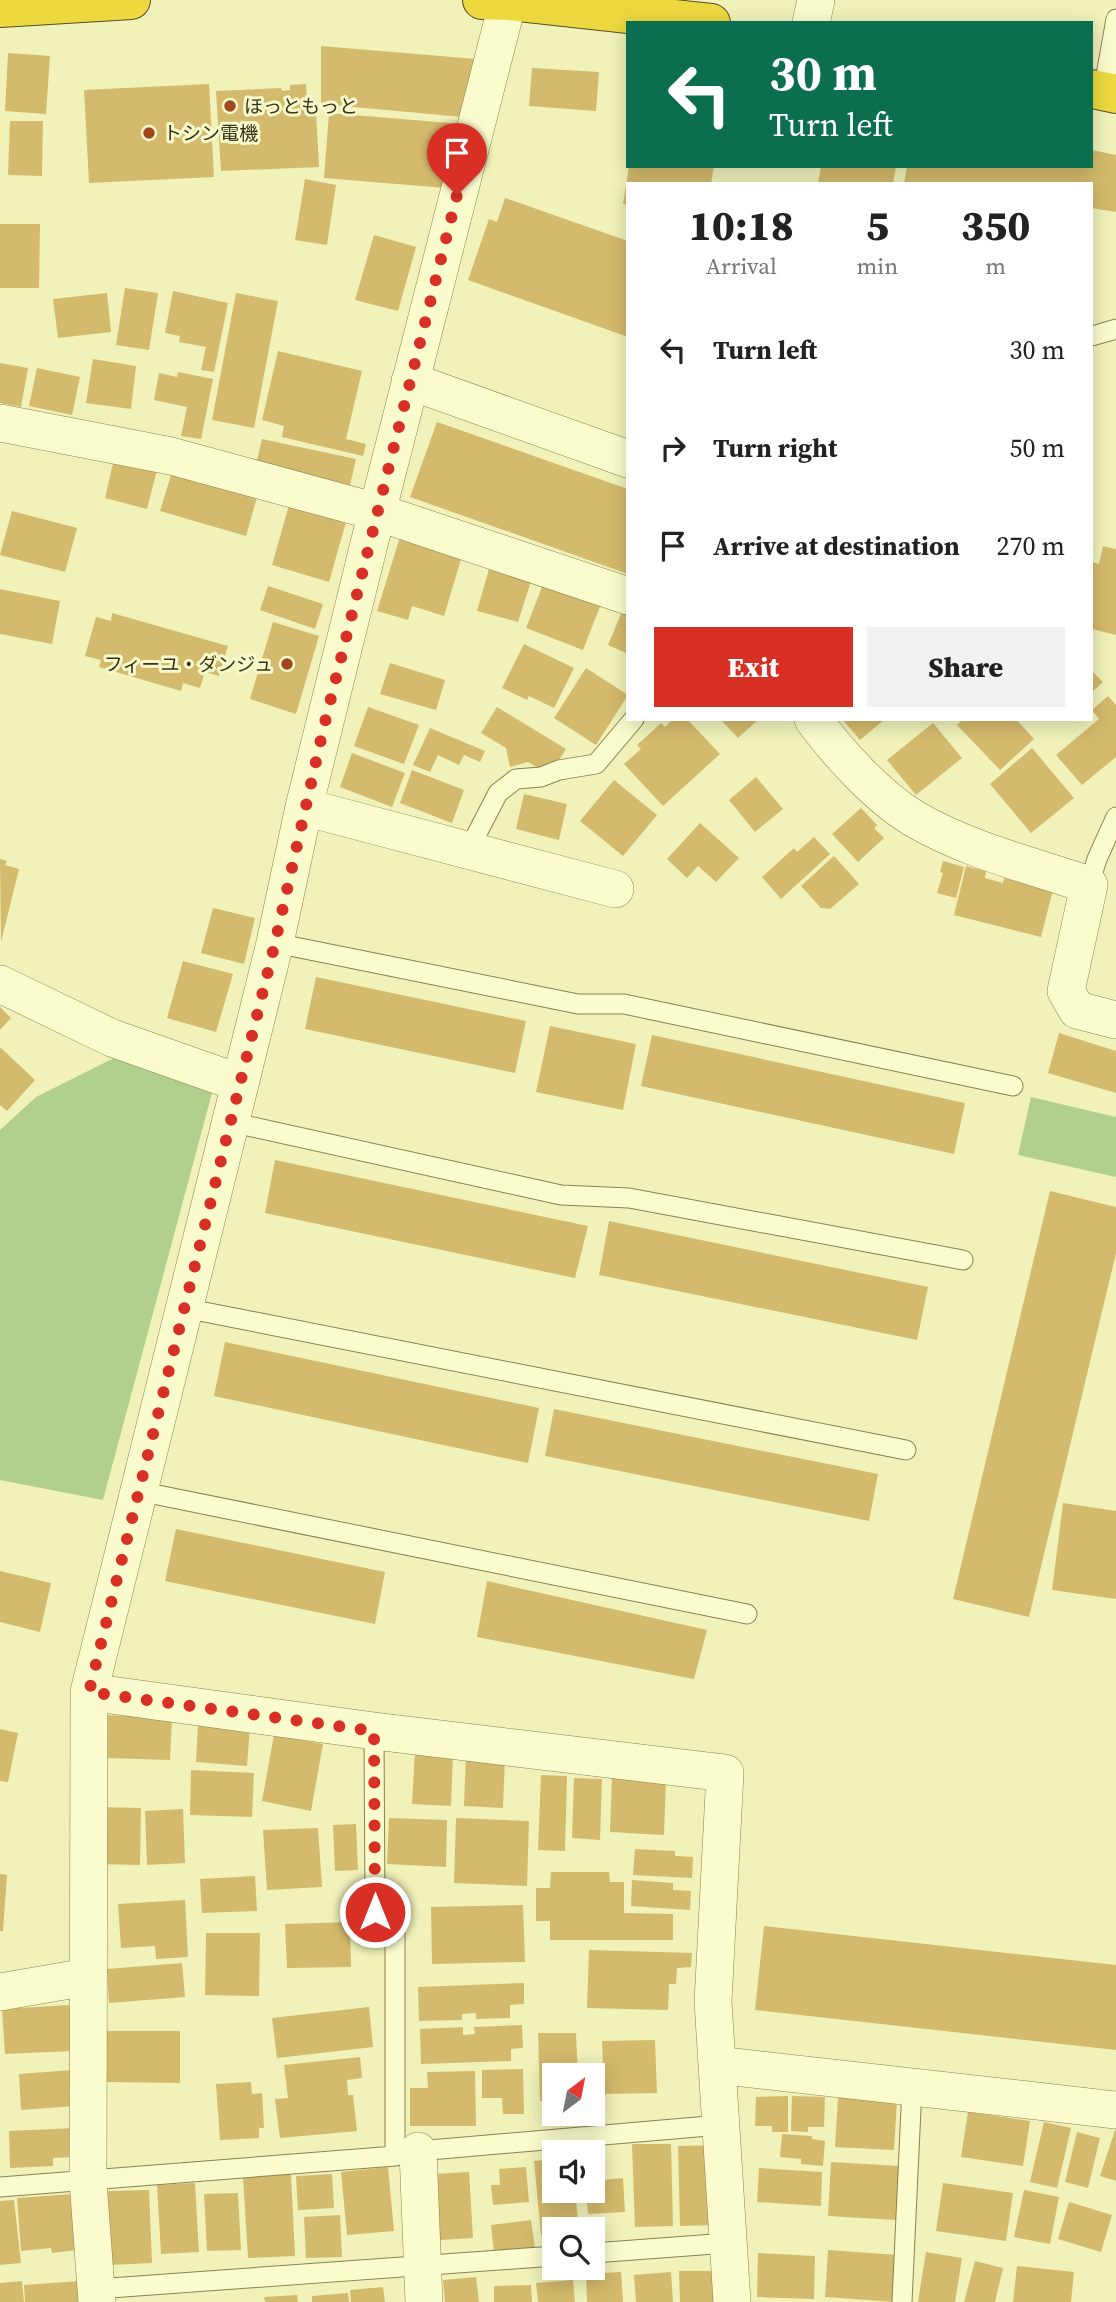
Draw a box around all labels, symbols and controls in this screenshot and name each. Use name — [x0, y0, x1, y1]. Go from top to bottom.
text: 30 m — [769, 39, 877, 106]
icon: left — [654, 49, 745, 140]
place label: ほっともっと — [244, 93, 358, 119]
marker: ほっともっと — [222, 98, 238, 114]
text: Turn left — [769, 103, 893, 147]
place label: トシン電機 — [163, 120, 258, 146]
pin — [427, 123, 487, 195]
marker: トシン電機 — [141, 125, 157, 141]
icon: arrive — [438, 134, 476, 172]
text: 10:18 — [689, 196, 794, 254]
text: 5 — [866, 196, 889, 254]
text: 350 — [961, 196, 1030, 254]
text: Arrival — [706, 250, 777, 282]
text: min — [857, 250, 898, 282]
text: m — [985, 250, 1006, 282]
icon: left — [654, 331, 692, 369]
text: Turn left — [713, 332, 817, 368]
text: 30 m — [1010, 332, 1065, 368]
icon: right — [654, 429, 692, 467]
text: Turn right — [713, 430, 837, 466]
text: 50 m — [1010, 430, 1065, 466]
icon: arrive — [654, 527, 692, 565]
text: Arrive at destination — [713, 528, 960, 564]
text: 270 m — [997, 528, 1065, 564]
button: Exit — [654, 627, 853, 707]
button: Share — [867, 627, 1065, 707]
place label: フィーユ・ダンジュ — [104, 651, 273, 677]
marker: フィーユ・ダンジュ — [279, 656, 295, 672]
position arrow — [338, 1875, 412, 1949]
north arrow — [542, 2063, 606, 2126]
map controls — [542, 2063, 605, 2280]
button: sound — [542, 2140, 605, 2203]
button: search — [542, 2217, 605, 2280]

